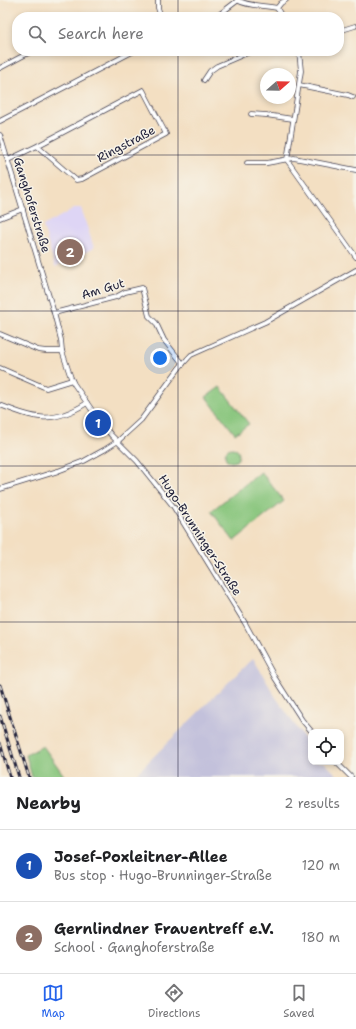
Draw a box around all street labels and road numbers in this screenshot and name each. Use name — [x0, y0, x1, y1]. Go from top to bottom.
street label: Ringstraße — [94, 122, 158, 166]
street label: Ganghoferstraße — [10, 155, 54, 255]
street label: Am Gut — [79, 275, 127, 303]
street label: Hugo-Brunninger-Straße — [155, 471, 245, 599]

